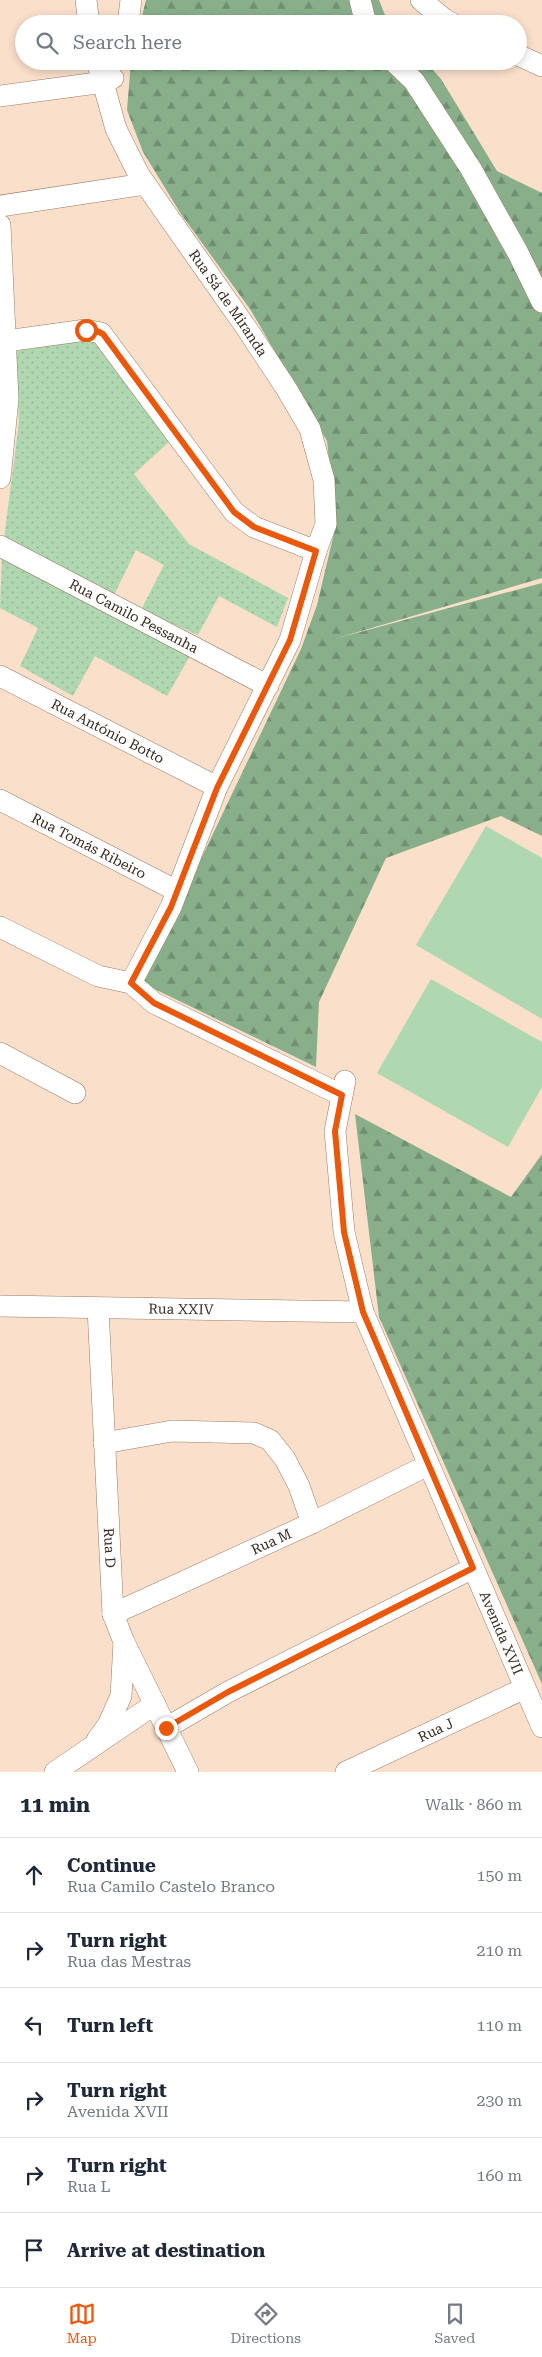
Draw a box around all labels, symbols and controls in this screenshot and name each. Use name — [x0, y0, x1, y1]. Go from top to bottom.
search box — [15, 15, 527, 70]
icon: search — [33, 29, 61, 57]
text: Search here — [73, 31, 182, 54]
street label: Rua Sá de Miranda — [186, 246, 271, 360]
route start — [75, 319, 98, 342]
street label: Rua Camilo Pessanha — [67, 576, 201, 656]
street label: Rua António Botto — [49, 696, 167, 767]
street label: Rua Tomás Ribeiro — [29, 810, 149, 882]
street label: Rua XXIV — [148, 1300, 214, 1318]
street label: Rua M — [249, 1525, 294, 1558]
street label: Rua D — [101, 1527, 119, 1568]
street label: Avenida XVII — [476, 1589, 526, 1677]
street label: Rua J — [415, 1715, 456, 1745]
route end — [155, 1717, 178, 1740]
text: 11 min — [20, 1793, 90, 1817]
text: Walk · 860 m — [425, 1795, 522, 1814]
text: Continue — [67, 1854, 156, 1877]
icon: ahead — [20, 1861, 48, 1889]
text: 150 m — [476, 1866, 522, 1885]
text: Rua Camilo Castelo Branco — [67, 1877, 275, 1896]
text: Turn right — [67, 1929, 167, 1952]
icon: right — [20, 1936, 48, 1964]
text: 210 m — [476, 1941, 522, 1960]
text: Rua das Mestras — [67, 1952, 191, 1971]
icon: left — [20, 2011, 48, 2039]
text: Turn left — [67, 2014, 153, 2037]
text: 110 m — [476, 2016, 522, 2035]
text: Turn right — [67, 2079, 167, 2102]
icon: right — [20, 2086, 48, 2114]
text: 230 m — [476, 2091, 522, 2110]
text: Avenida XVII — [67, 2102, 169, 2121]
text: Turn right — [67, 2154, 167, 2177]
icon: right — [20, 2161, 48, 2189]
text: 160 m — [476, 2166, 522, 2185]
text: Rua L — [67, 2177, 110, 2196]
icon: arrive — [20, 2236, 48, 2264]
text: Arrive at destination — [67, 2239, 265, 2262]
tab: Map — [67, 2300, 97, 2346]
tab: Directions — [230, 2300, 301, 2346]
tab: Saved — [435, 2300, 475, 2346]

